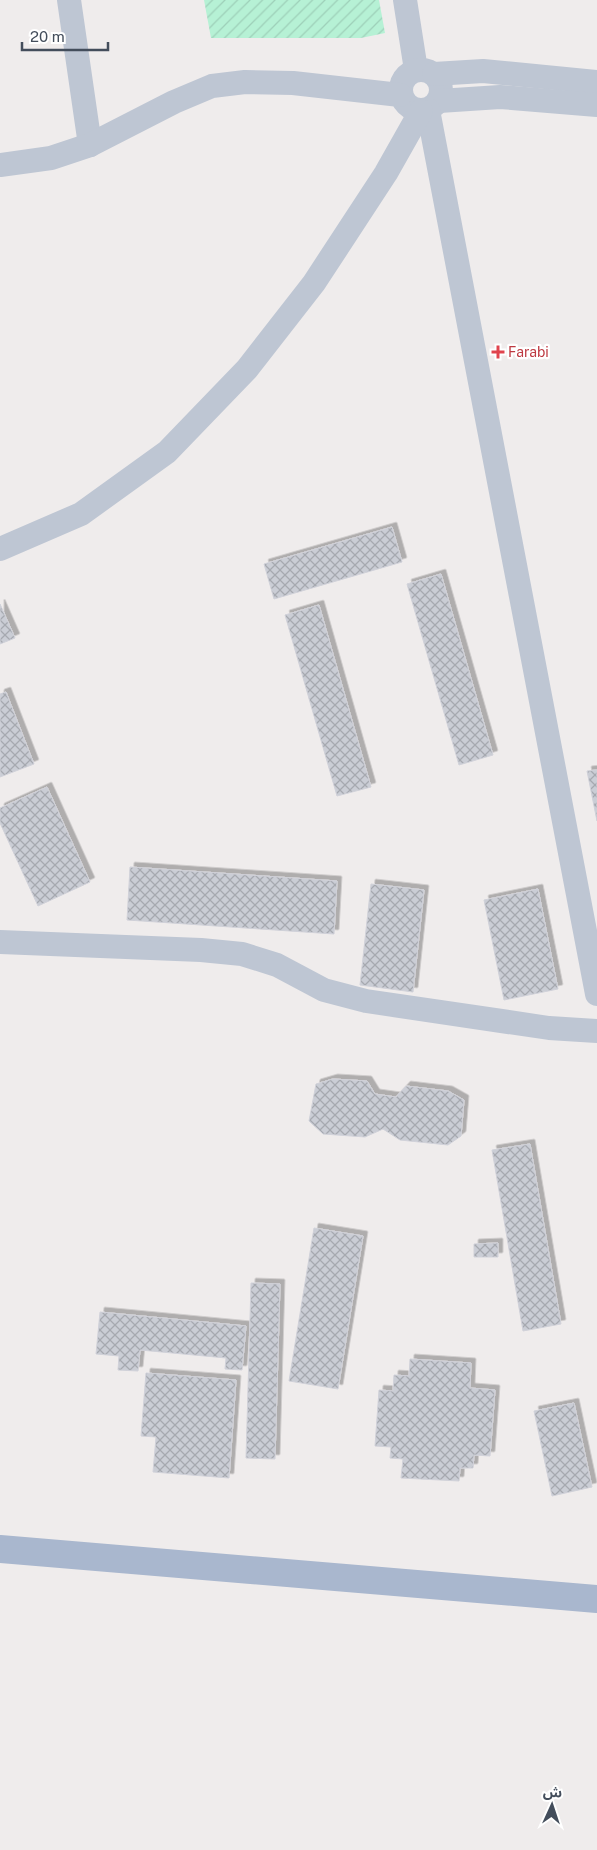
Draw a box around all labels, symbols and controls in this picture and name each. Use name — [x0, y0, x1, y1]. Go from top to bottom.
scale bar — [22, 20, 109, 52]
text: 20 m — [30, 28, 65, 45]
place label: Farabi — [508, 344, 549, 360]
marker: Farabi — [492, 346, 504, 358]
north arrow — [527, 1780, 577, 1830]
text: ش — [543, 1784, 563, 1801]

